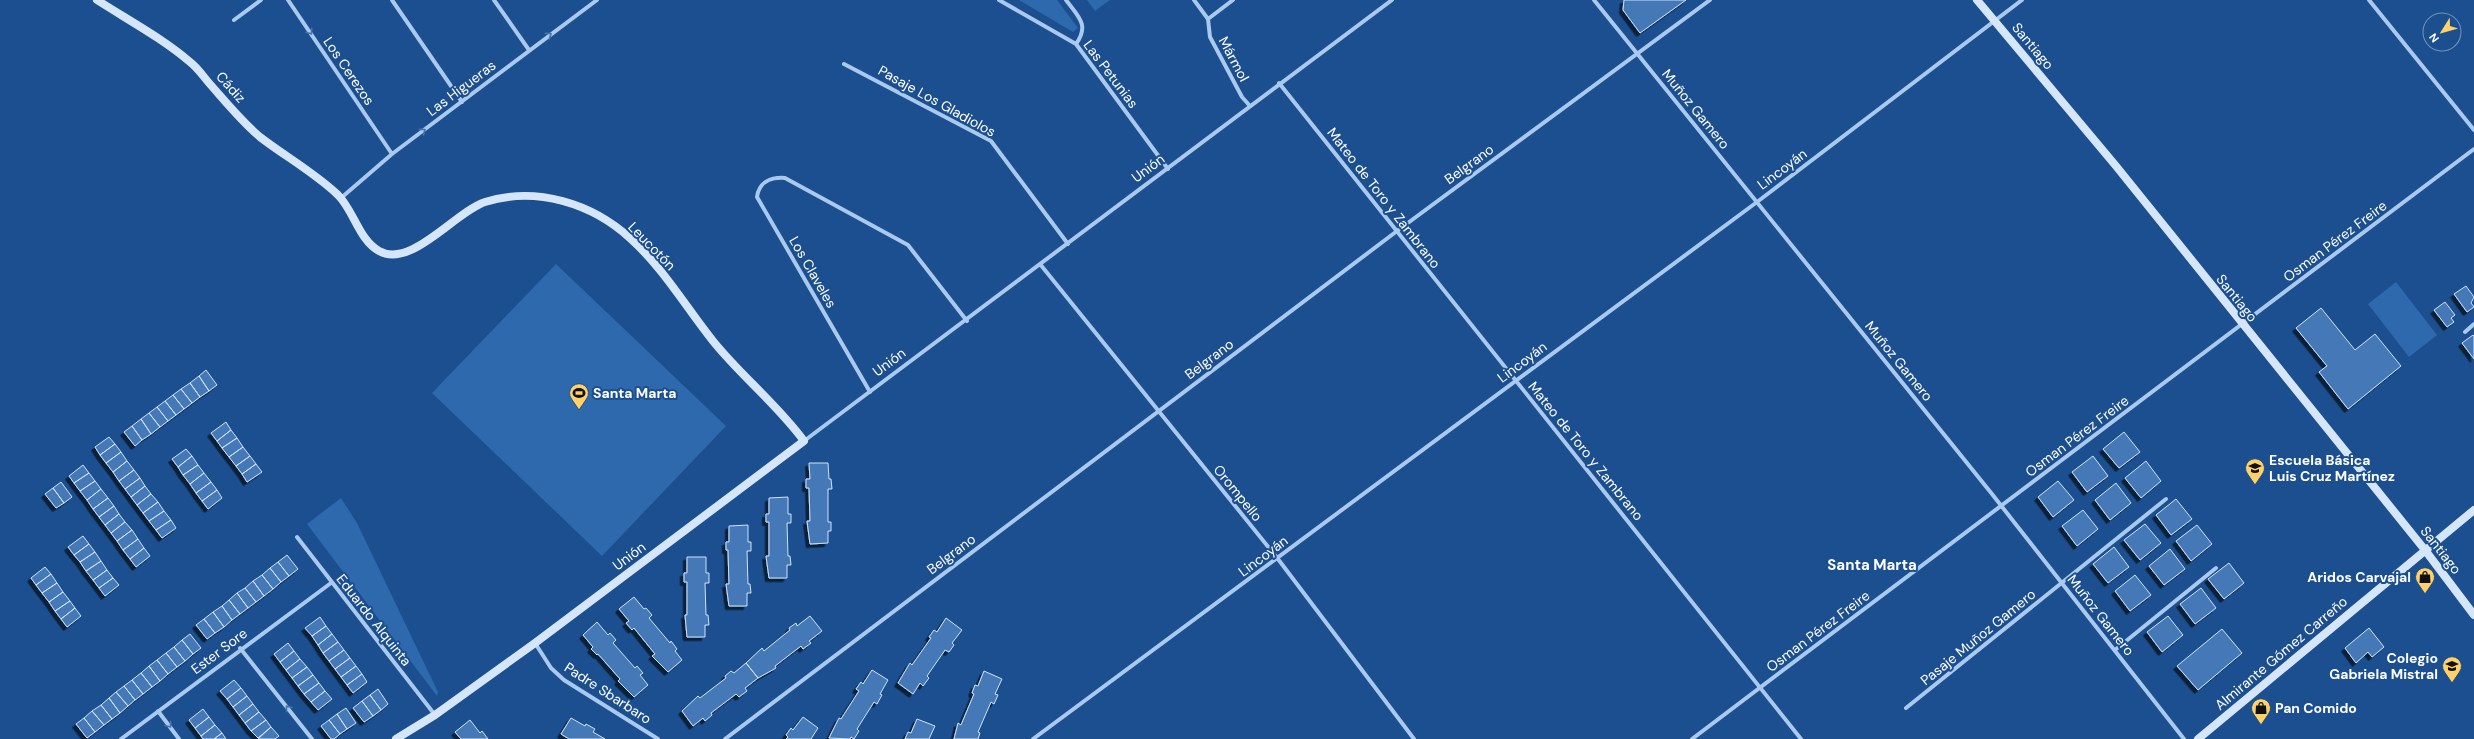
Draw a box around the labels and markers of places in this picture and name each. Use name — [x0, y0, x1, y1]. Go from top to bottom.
sports icon: Santa Marta — [568, 382, 590, 410]
place label: Santa Marta — [593, 384, 676, 402]
place label: Escuela Básica Luis Cruz Martínez — [2269, 451, 2395, 485]
school or university icon: Escuela Básica Luis Cruz Martínez — [2244, 457, 2266, 485]
shop icon: Aridos Carvajal — [2414, 566, 2436, 594]
place label: Aridos Carvajal — [2307, 568, 2411, 586]
place label: Colegio Gabriela Mistral — [2329, 649, 2438, 683]
school or university icon: Colegio Gabriela Mistral — [2441, 655, 2463, 683]
shop icon: Pan Comido — [2250, 697, 2272, 725]
place label: Pan Comido — [2275, 699, 2357, 717]

